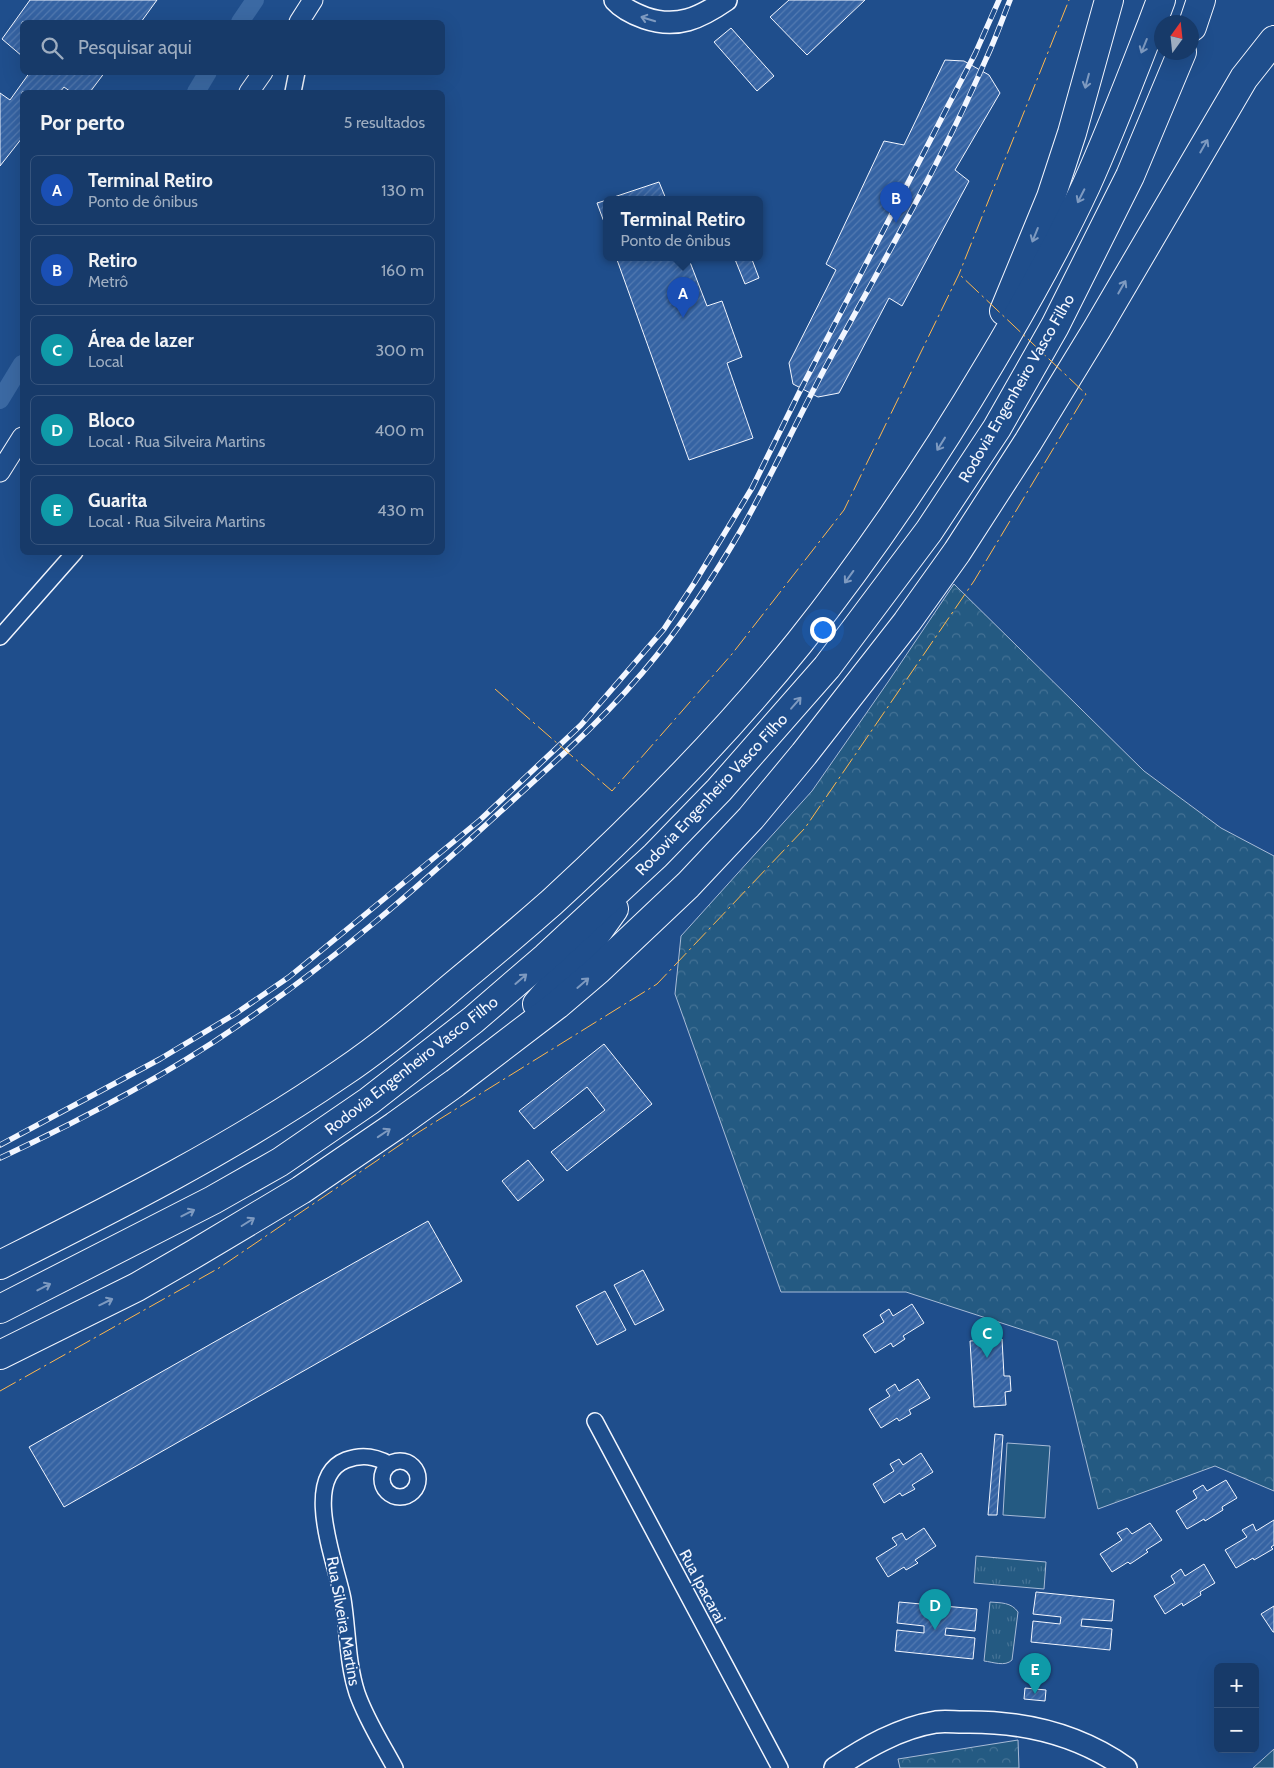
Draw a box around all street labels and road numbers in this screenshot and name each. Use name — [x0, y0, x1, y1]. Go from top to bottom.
street label: Rodovia Engenheiro Vasco Filho — [955, 291, 1078, 486]
street label: Rodovia Engenheiro Vasco Filho — [631, 709, 792, 879]
street label: Rodovia Engenheiro Vasco Filho — [321, 992, 502, 1139]
street label: Rua Ipacarai — [675, 1546, 730, 1626]
street label: Rua Silveira Martins — [323, 1555, 364, 1688]

